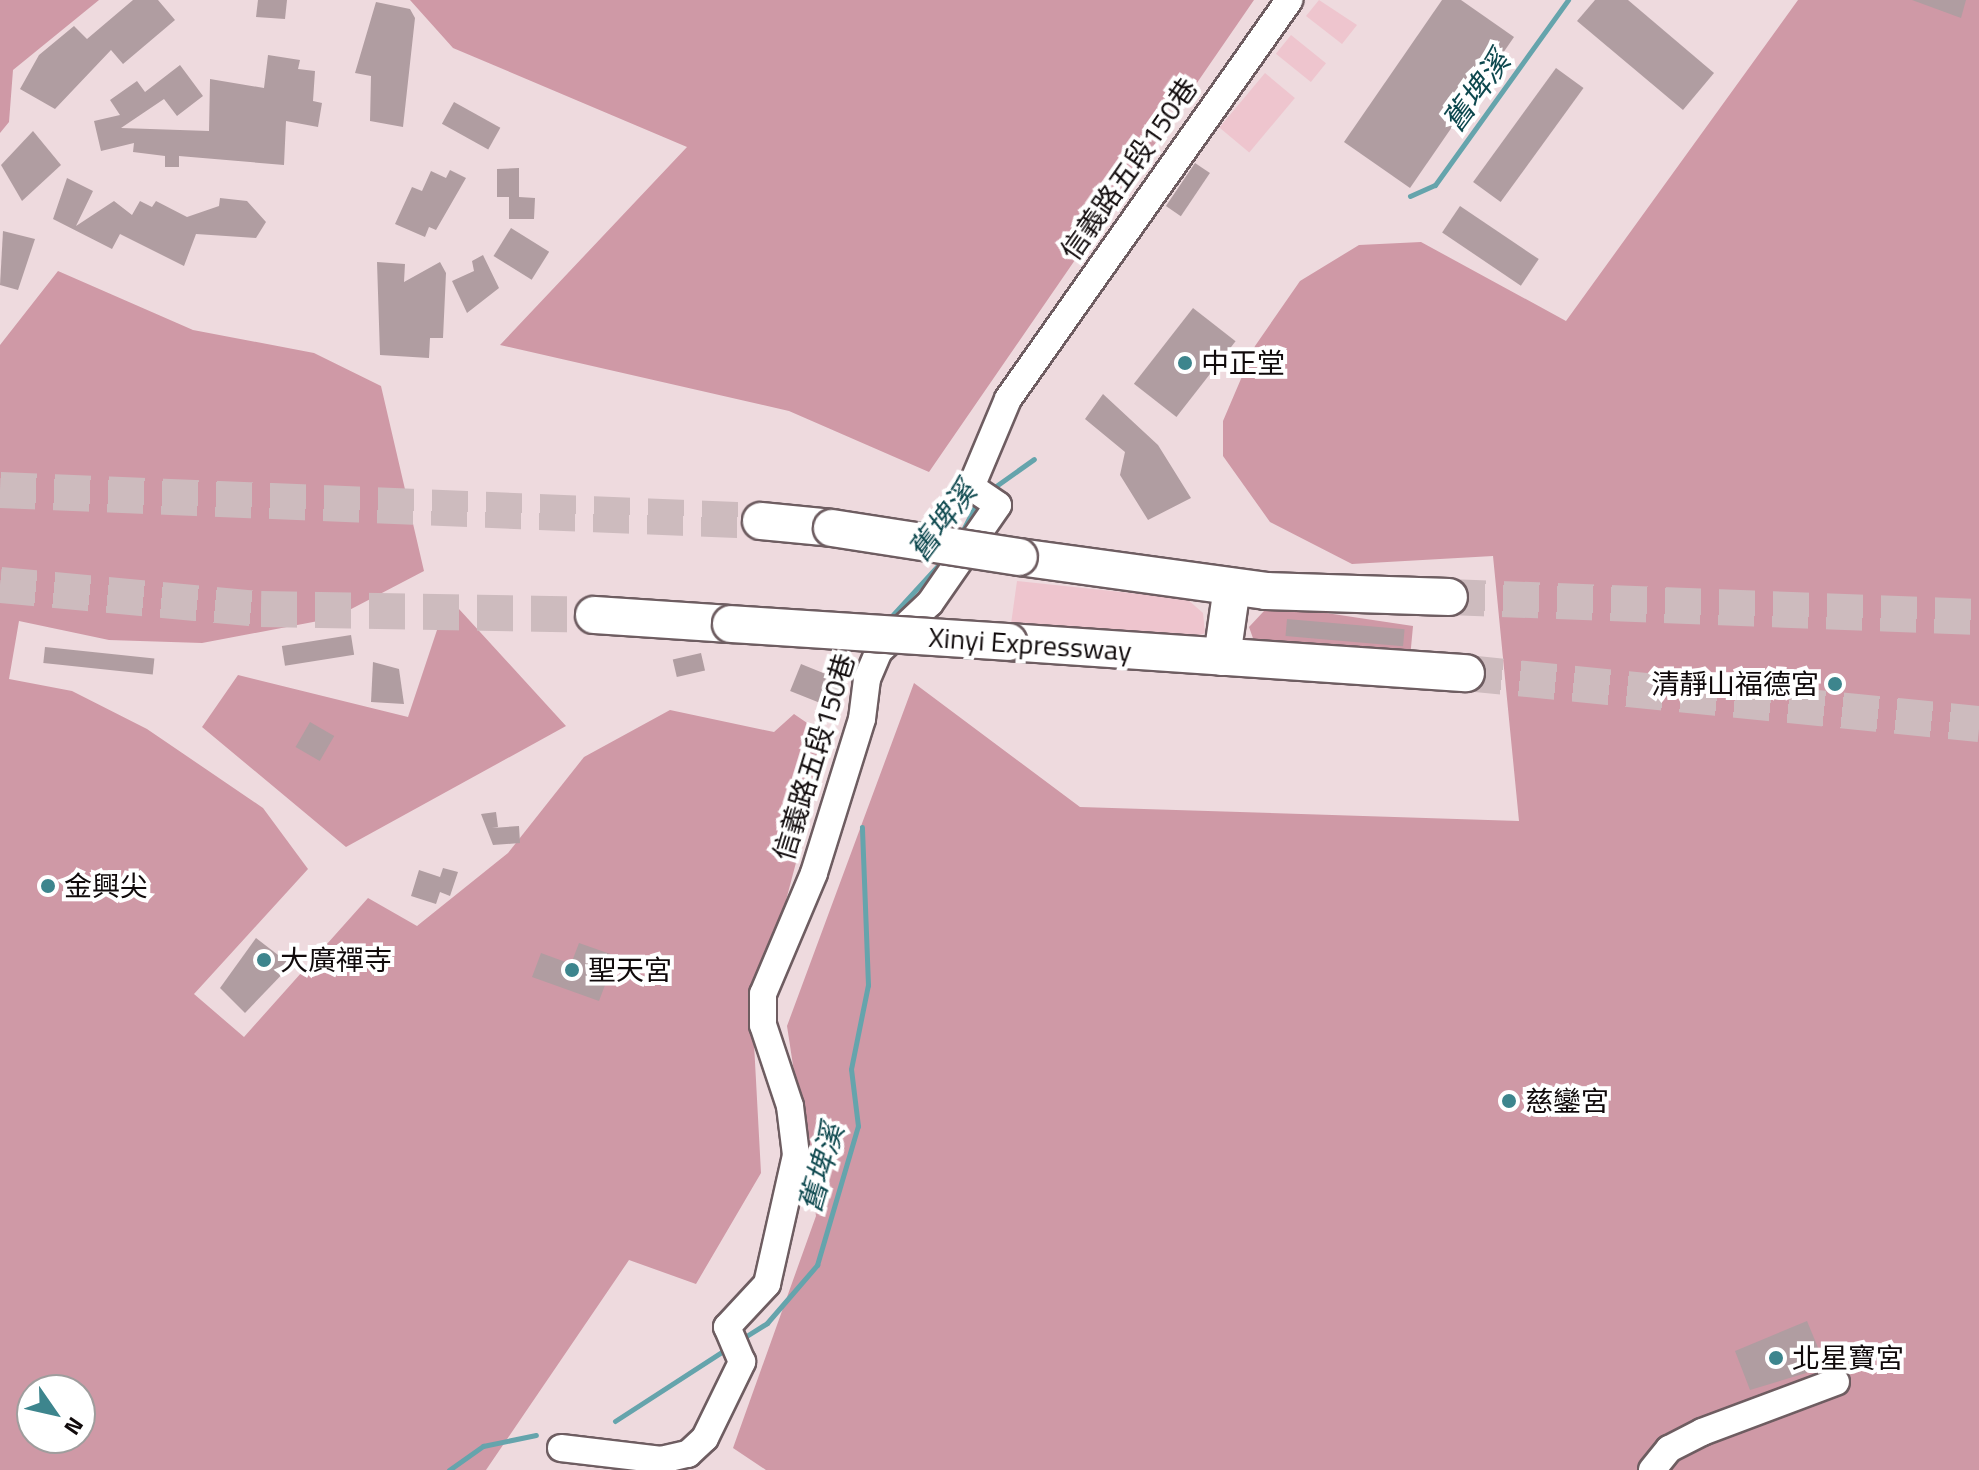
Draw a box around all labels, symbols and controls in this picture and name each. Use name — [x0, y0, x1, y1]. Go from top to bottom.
water label: 舊埤溪 — [1435, 44, 1517, 138]
street label: 信義路五段150巷 — [1054, 71, 1204, 267]
place label: 中正堂 — [1201, 346, 1285, 380]
marker: 中正堂 — [1176, 354, 1194, 372]
water label: 舊埤溪 — [901, 474, 983, 568]
street label: Xinyi Expressway — [927, 620, 1133, 668]
street label: 信義路五段150巷 — [766, 649, 862, 865]
place label: 清靜山福德宮 — [1651, 667, 1819, 701]
marker: 清靜山福德宮 — [1826, 675, 1844, 693]
place label: 金興尖 — [64, 869, 148, 903]
marker: 金興尖 — [39, 877, 57, 895]
place label: 大廣禪寺 — [280, 943, 392, 977]
marker: 大廣禪寺 — [255, 951, 273, 969]
place label: 聖天宮 — [588, 953, 672, 987]
marker: 聖天宮 — [563, 961, 581, 979]
place label: 慈鑾宮 — [1525, 1084, 1609, 1118]
marker: 慈鑾宮 — [1500, 1092, 1518, 1110]
water label: 舊埤溪 — [791, 1120, 851, 1216]
place label: 北星寶宮 — [1792, 1341, 1904, 1375]
marker: 北星寶宮 — [1767, 1349, 1785, 1367]
north arrow — [16, 1374, 96, 1454]
text: N — [56, 1410, 93, 1442]

